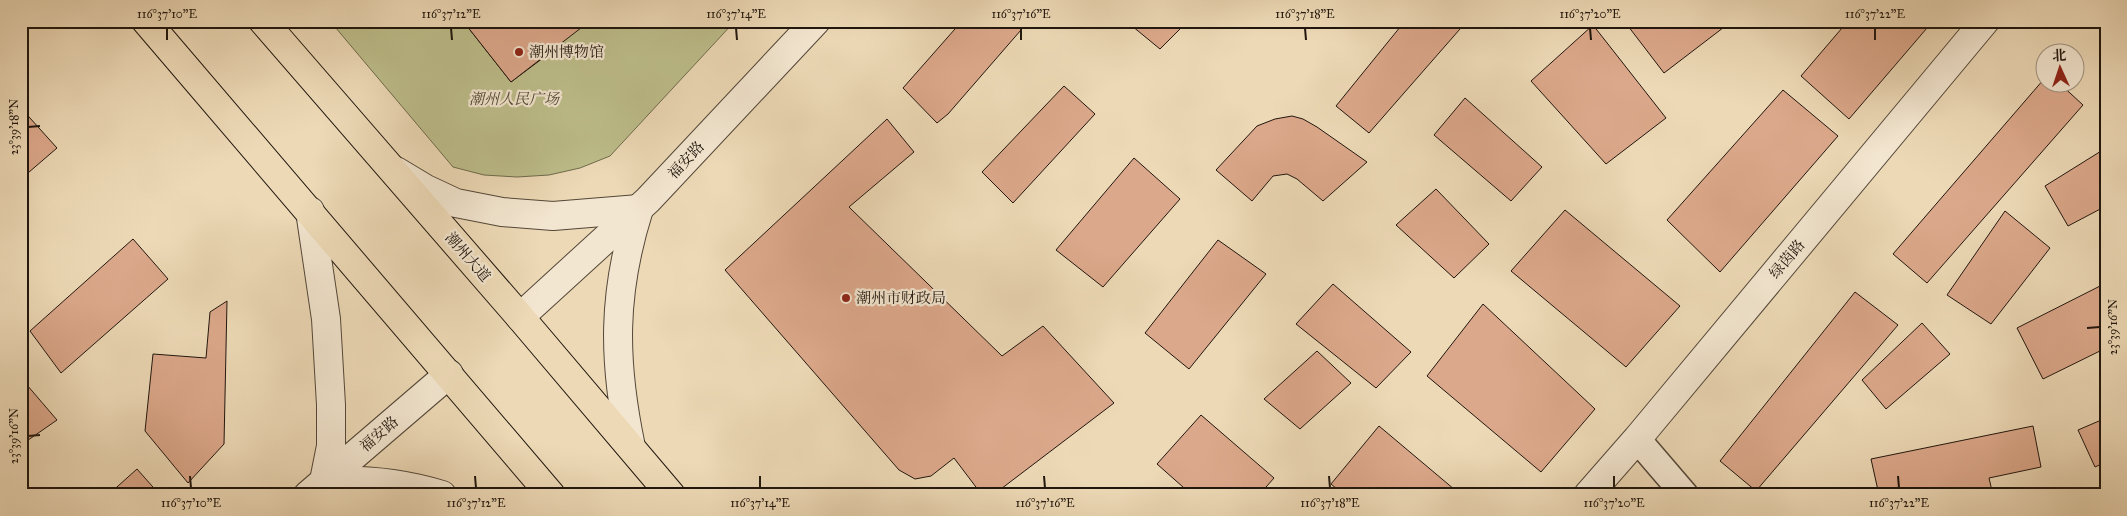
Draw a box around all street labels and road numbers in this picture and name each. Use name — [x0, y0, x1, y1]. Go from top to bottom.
street label: 福安路 — [664, 137, 708, 183]
street label: 潮州大道 — [442, 228, 494, 286]
street label: 绿茵路 — [1766, 236, 1808, 282]
street label: 福安路 — [356, 412, 402, 456]

